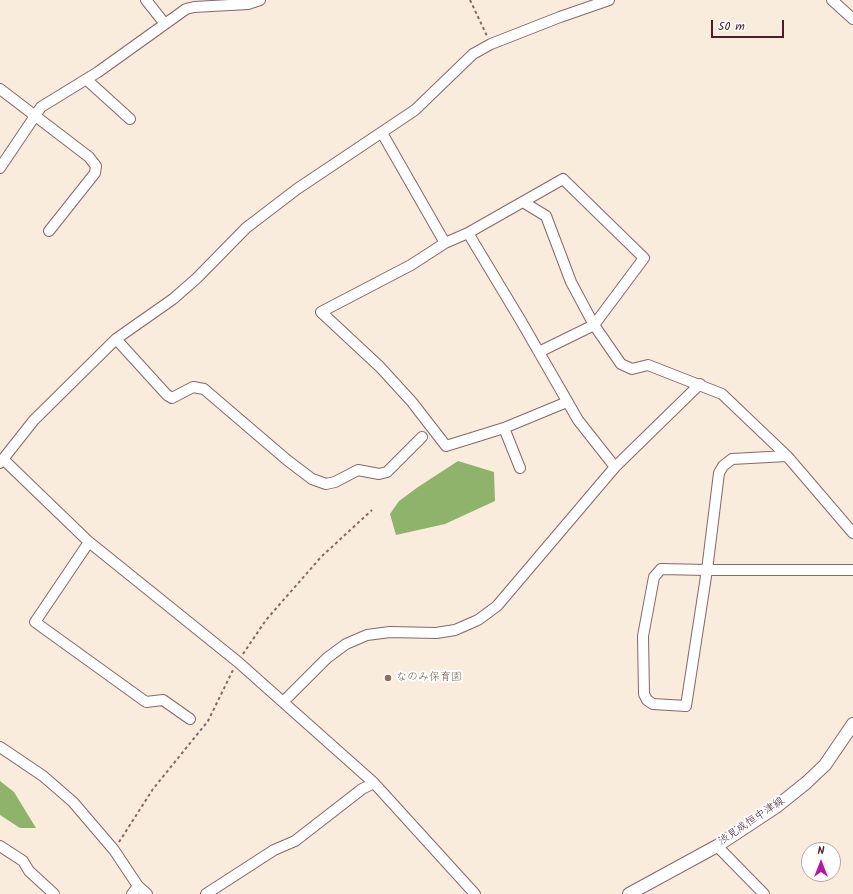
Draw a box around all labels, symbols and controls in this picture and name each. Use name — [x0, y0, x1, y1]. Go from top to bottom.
scale bar — [713, 12, 786, 38]
text: 50 m — [718, 17, 745, 36]
place label: なのみ保育園 — [396, 671, 462, 685]
marker: なのみ保育園 — [383, 673, 393, 683]
street label: 渋見成恒中津線 — [716, 795, 788, 849]
north arrow — [801, 842, 841, 882]
text: N — [818, 842, 824, 860]

